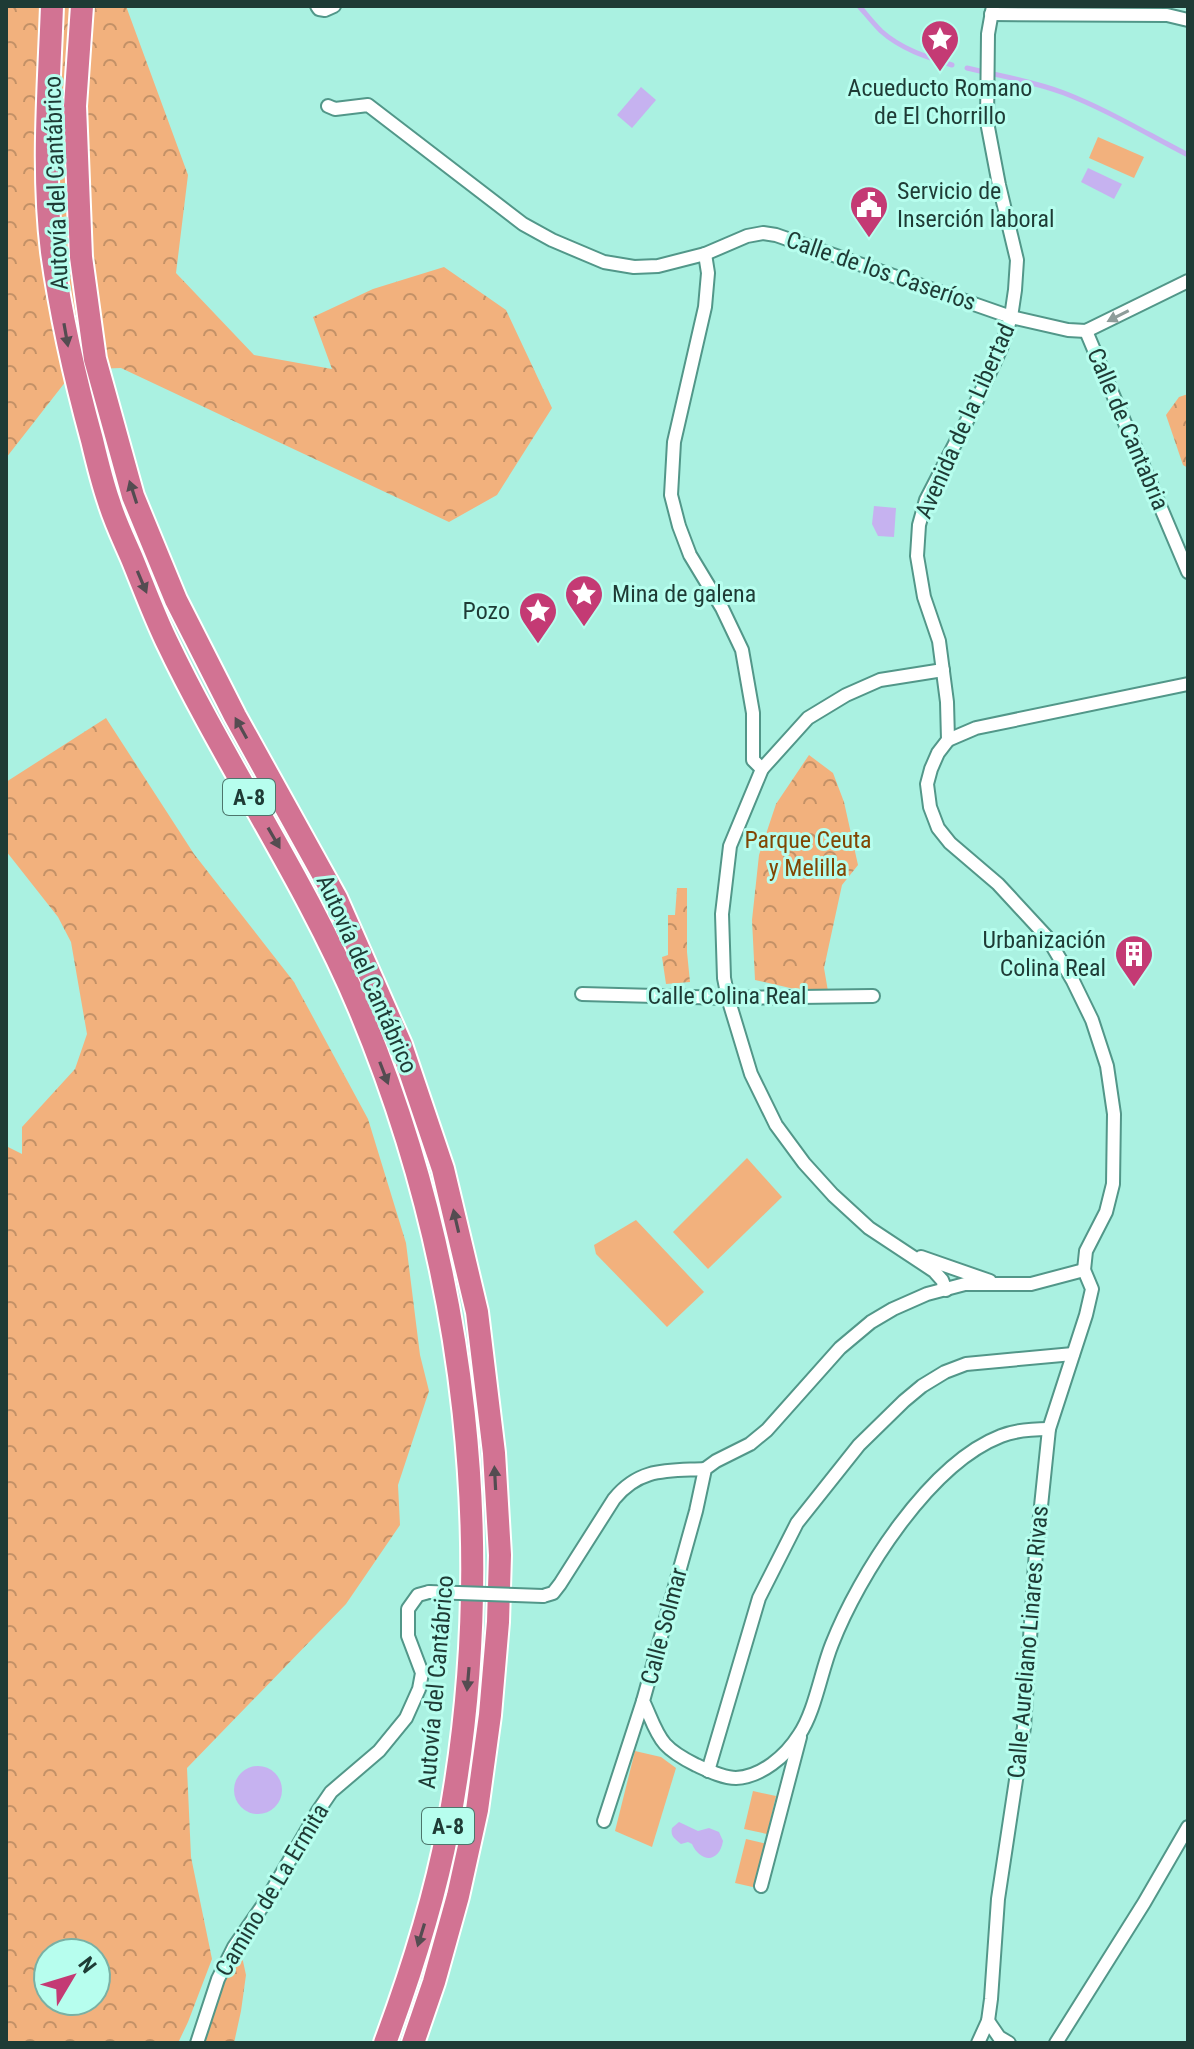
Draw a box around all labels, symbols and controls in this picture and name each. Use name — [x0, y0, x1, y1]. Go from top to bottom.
place icon: Acueducto Romano de El Chorrillo — [919, 18, 961, 73]
place label: Acueducto Romano de El Chorrillo — [848, 74, 1032, 130]
street label: Autovía del Cantábrico — [38, 75, 74, 291]
place label: Servicio de Inserción laboral — [897, 177, 1054, 233]
public building icon: Servicio de Inserción laboral — [848, 184, 890, 239]
street label: Calle de los Caseríos — [782, 225, 980, 317]
one-way arrow — [1107, 309, 1130, 323]
street label: Avenida de la Libertad — [909, 319, 1021, 523]
one-way arrow — [61, 322, 73, 347]
street label: Calle de Cantabria — [1081, 344, 1175, 514]
one-way arrow — [126, 480, 138, 504]
one-way arrow — [136, 571, 149, 594]
place icon: Mina de galena — [563, 573, 605, 628]
place label: Mina de galena — [612, 580, 756, 608]
place icon: Pozo — [517, 590, 559, 645]
place label: Pozo — [463, 597, 510, 625]
one-way arrow — [235, 717, 249, 739]
road number: A-8 — [223, 779, 275, 815]
park label: Parque Ceuta y Melilla — [744, 826, 872, 882]
one-way arrow — [266, 827, 280, 849]
street label: Autovía del Cantábrico — [311, 870, 423, 1078]
place label: Urbanización Colina Real — [982, 926, 1106, 982]
building icon: Urbanización Colina Real — [1113, 933, 1155, 988]
street label: Calle Colina Real — [647, 982, 807, 1010]
one-way arrow — [378, 1062, 391, 1086]
one-way arrow — [449, 1208, 461, 1233]
one-way arrow — [489, 1465, 502, 1490]
street label: Calle Aureliano Linares Rivas — [1002, 1504, 1054, 1780]
street label: Calle Solmar — [635, 1565, 693, 1687]
street label: Autovía del Cantábrico — [413, 1574, 459, 1790]
one-way arrow — [461, 1667, 474, 1692]
street label: Camino de La Ermita — [209, 1799, 335, 1981]
road number: A-8 — [422, 1808, 474, 1844]
one-way arrow — [414, 1923, 427, 1947]
north arrow — [32, 1937, 112, 2017]
text: N — [73, 1952, 101, 1978]

